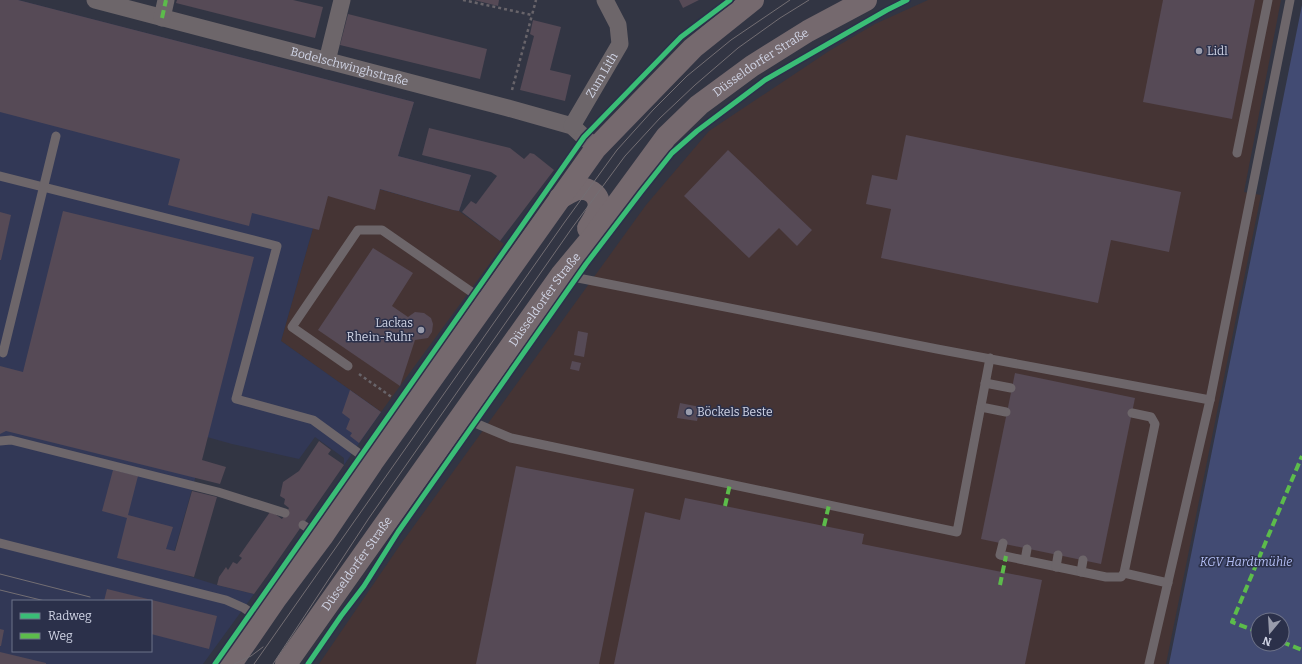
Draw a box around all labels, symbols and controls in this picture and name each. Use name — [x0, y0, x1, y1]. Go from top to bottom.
street label: Düsseldorfer Straße — [710, 25, 811, 99]
street label: Bodelschwinghstraße — [289, 44, 410, 89]
place label: Lidl — [1207, 44, 1228, 58]
marker: Lidl — [1194, 46, 1204, 56]
street label: Zum Lith — [583, 49, 621, 100]
street label: Düsseldorfer Straße — [506, 250, 583, 349]
place label: Lackas Rhein-Ruhr — [347, 316, 414, 344]
marker: Lackas Rhein-Ruhr — [416, 325, 426, 335]
place label: Böckels Beste — [697, 405, 773, 419]
marker: Böckels Beste — [684, 407, 694, 417]
street label: Düsseldorfer Straße — [319, 514, 395, 613]
park label: KGV Hardtmühle — [1200, 555, 1292, 569]
legend — [12, 600, 152, 652]
text: Radweg — [48, 609, 92, 623]
north arrow — [1250, 612, 1290, 652]
text: Weg — [48, 629, 73, 643]
text: N — [1261, 633, 1273, 649]

